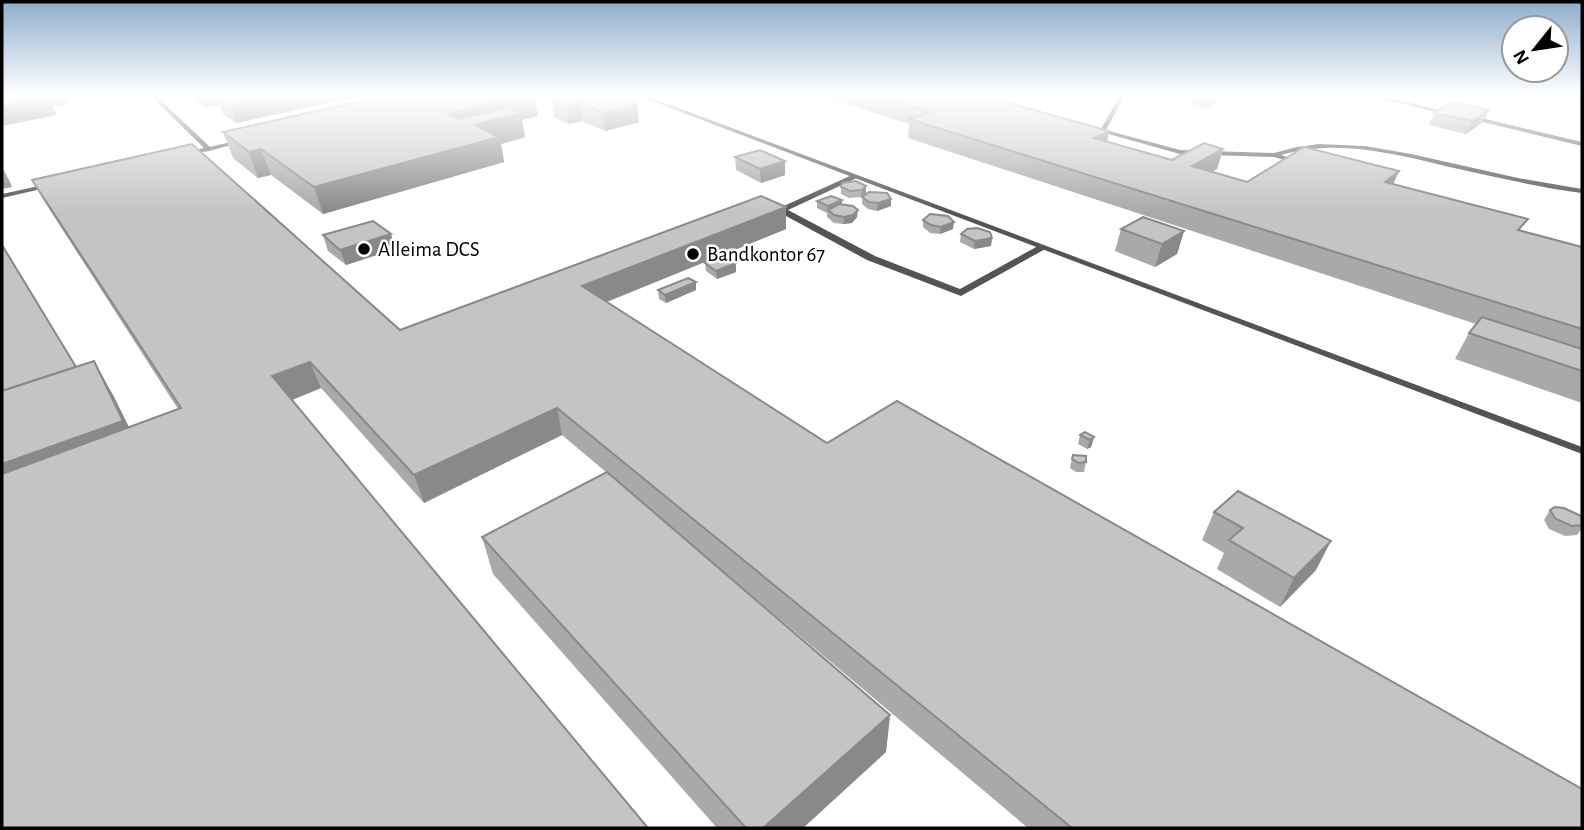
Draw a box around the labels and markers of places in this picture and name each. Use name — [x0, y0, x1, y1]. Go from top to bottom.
place label: Alleima DCS — [378, 239, 480, 260]
marker: Alleima DCS — [356, 241, 372, 257]
place label: Bandkontor 67 — [707, 244, 825, 265]
marker: Bandkontor 67 — [685, 246, 701, 262]

